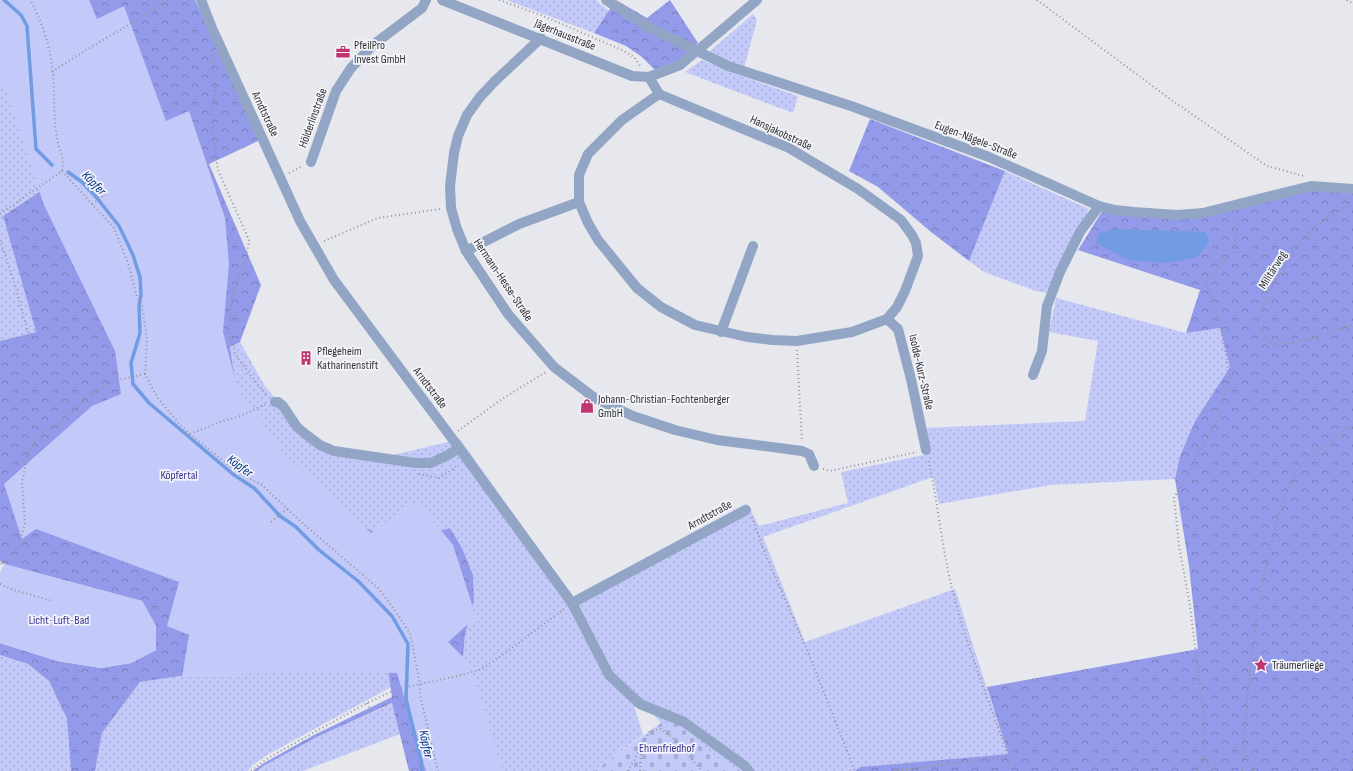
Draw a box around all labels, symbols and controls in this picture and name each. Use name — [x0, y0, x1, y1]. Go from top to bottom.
street label: Jägerhausstraße — [531, 16, 598, 54]
place label: PfeilPro Invest GmbH — [354, 38, 406, 67]
office icon: PfeilPro Invest GmbH — [335, 44, 351, 60]
street label: Hölderlinstraße — [295, 86, 331, 150]
street label: Arndtstraße — [248, 88, 282, 139]
street label: Hansjakobstraße — [747, 112, 815, 154]
street label: Eugen-Nägele-Straße — [933, 117, 1020, 163]
water label: Köpfer — [78, 167, 110, 200]
street label: Hermann-Hesse-Straße — [470, 236, 536, 324]
street label: Militärweg — [1255, 248, 1291, 292]
street label: Isolde-Kurz-Straße — [905, 333, 937, 411]
place label: Pflegeheim Katharinenstift — [317, 344, 379, 373]
building icon: Pflegeheim Katharinenstift — [298, 350, 314, 366]
street label: Arndtstraße — [409, 363, 451, 412]
place label: Johann-Christian-Fochtenberger GmbH — [597, 392, 730, 421]
shop icon: Johann-Christian-Fochtenberger GmbH — [579, 398, 595, 414]
water label: Köpfer — [224, 451, 257, 482]
park label: Köpfertal — [160, 468, 198, 483]
street label: Arndtstraße — [684, 497, 735, 534]
park label: Licht-Luft-Bad — [29, 613, 89, 628]
place icon: Träumerliege — [1253, 657, 1269, 673]
place label: Träumerliege — [1272, 658, 1324, 673]
water label: Köpfer — [415, 729, 437, 761]
park label: Ehrenfriedhof — [639, 741, 695, 756]

